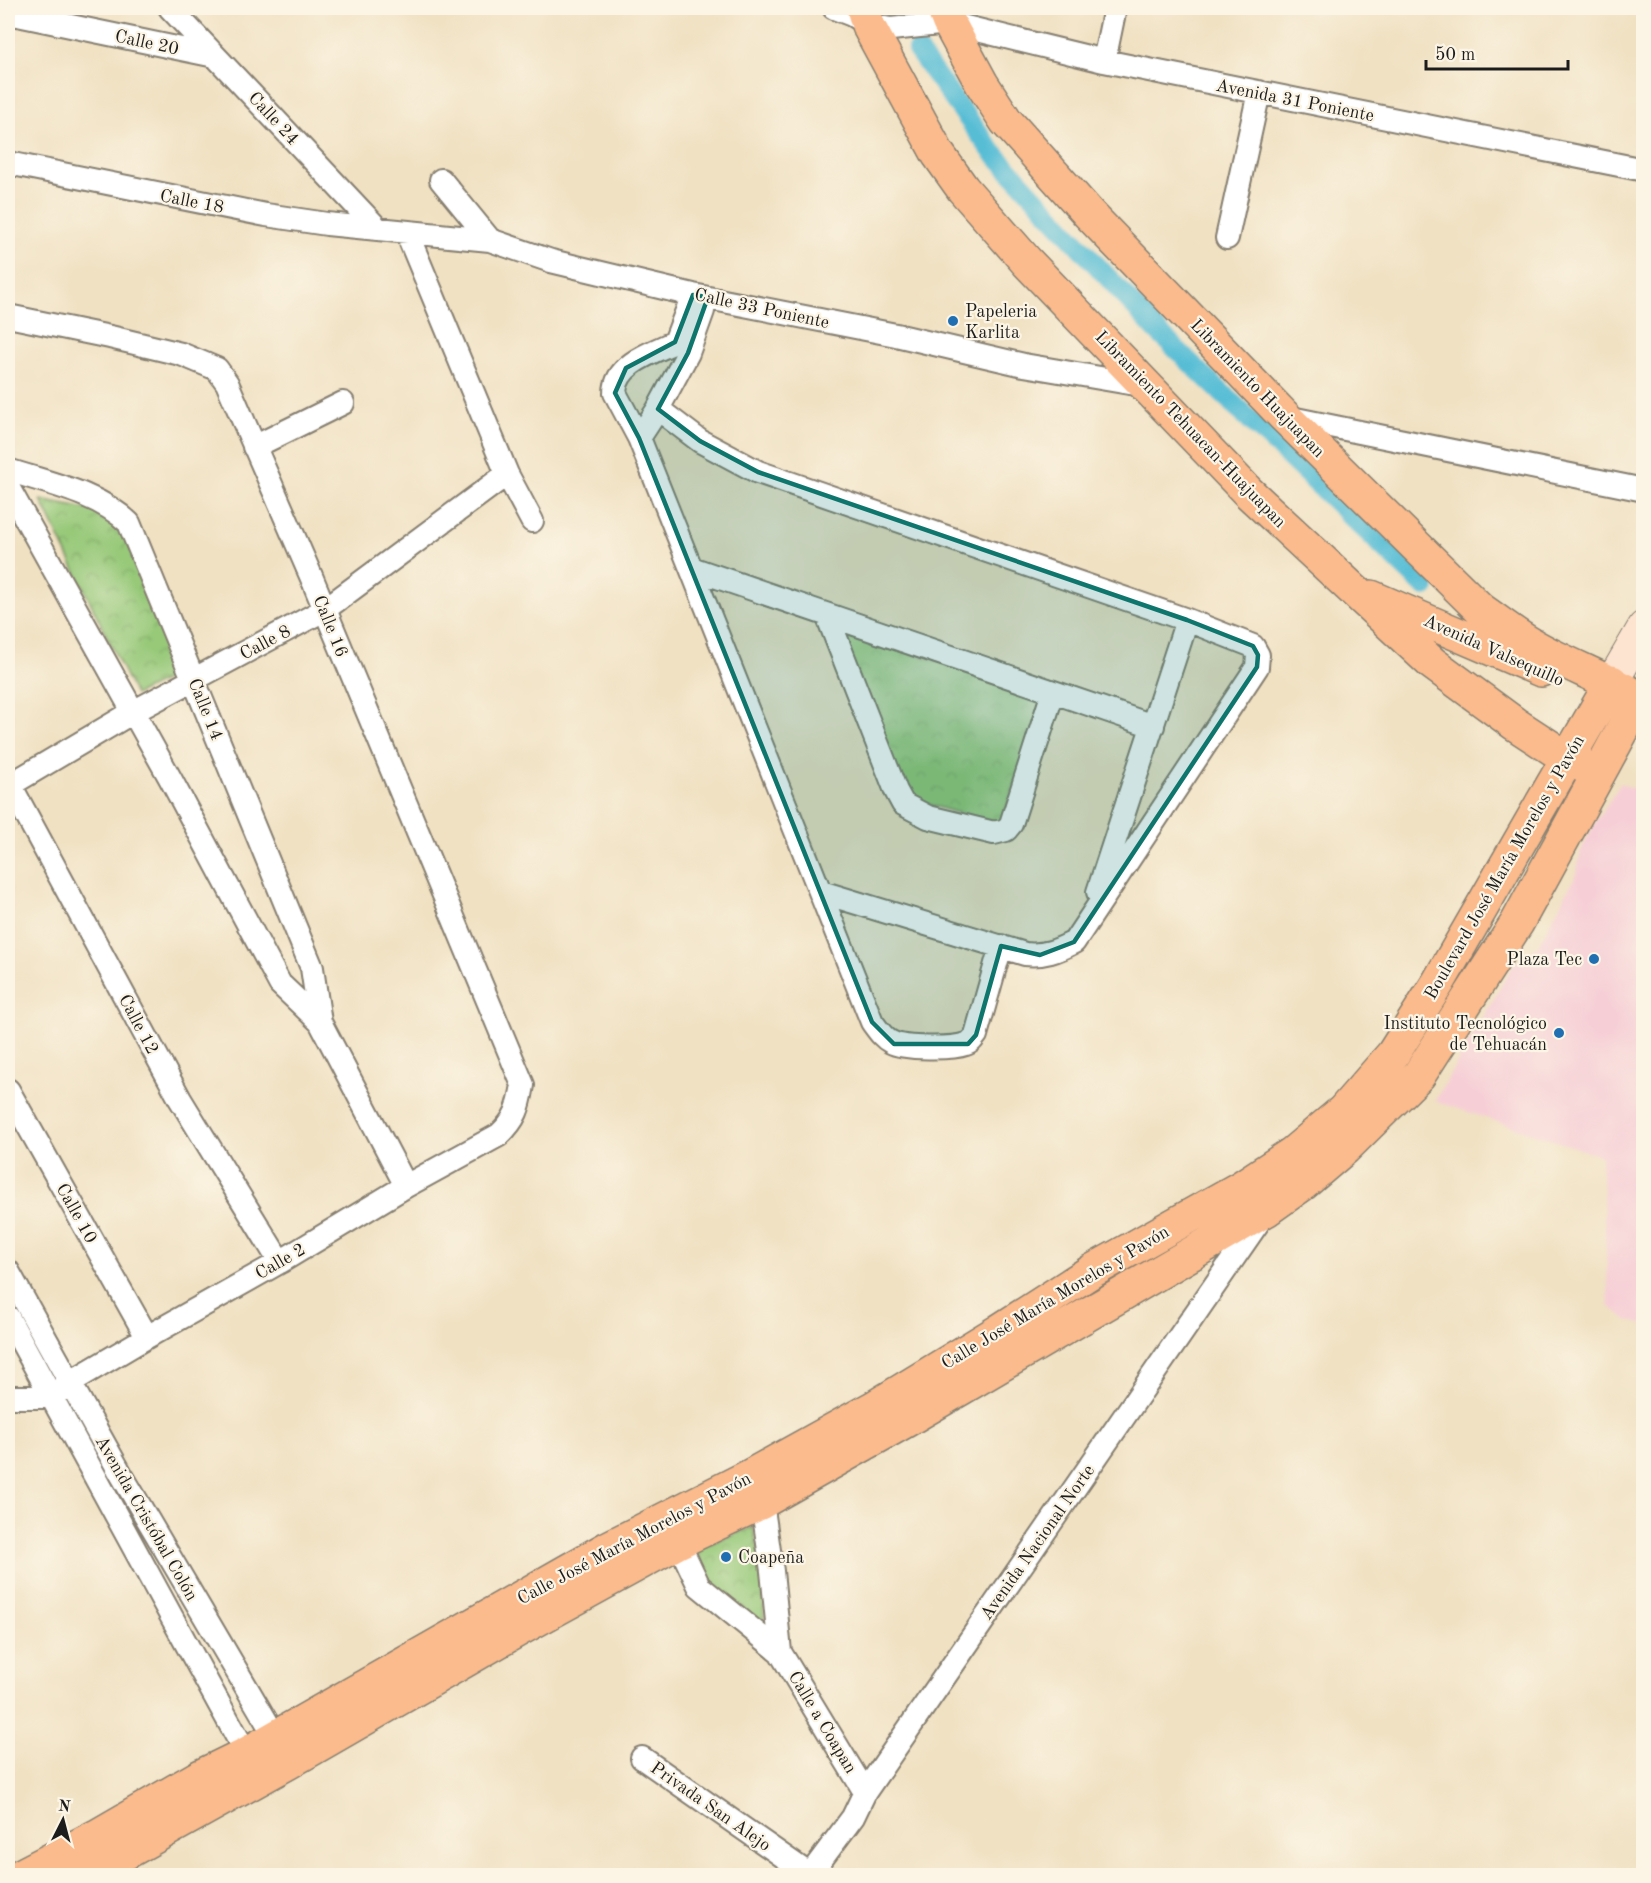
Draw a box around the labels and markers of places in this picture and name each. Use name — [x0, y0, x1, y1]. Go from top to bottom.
place label: Papeleria Karlita — [965, 303, 1037, 342]
marker: Papeleria Karlita — [946, 314, 960, 328]
place label: Plaza Tec — [1506, 951, 1582, 969]
marker: Plaza Tec — [1587, 952, 1601, 966]
place label: Instituto Tecnológico de Tehuacán — [1383, 1015, 1547, 1054]
marker: Instituto Tecnológico de Tehuacán — [1552, 1026, 1566, 1040]
place label: Coapeña — [738, 1549, 804, 1567]
marker: Coapeña — [719, 1550, 733, 1564]

